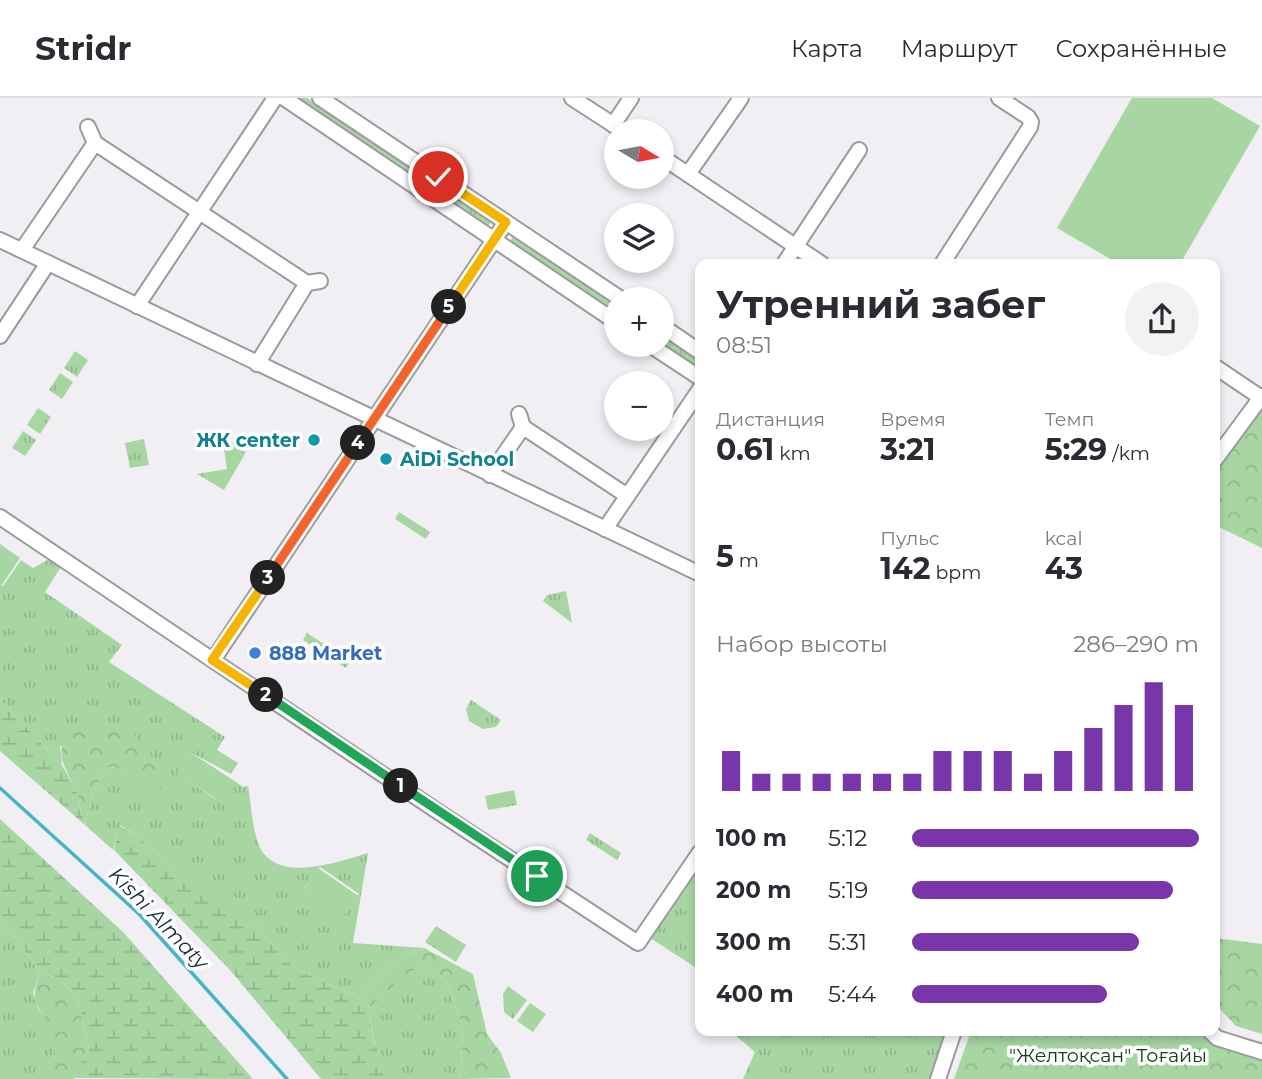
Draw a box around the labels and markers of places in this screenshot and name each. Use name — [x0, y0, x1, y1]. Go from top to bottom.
pin — [408, 147, 468, 207]
pin: 5 — [432, 290, 466, 325]
pin: 4 — [340, 426, 376, 460]
place label: ЖК center — [196, 429, 300, 452]
marker: ЖК center — [306, 432, 322, 448]
place label: AiDi School — [399, 448, 514, 471]
marker: AiDi School — [378, 451, 394, 467]
pin: 3 — [250, 560, 286, 596]
place label: 888 Market — [269, 642, 382, 665]
marker: 888 Market — [247, 645, 263, 661]
pin: 2 — [248, 678, 284, 712]
pin: 1 — [384, 768, 418, 804]
pin — [507, 846, 567, 906]

